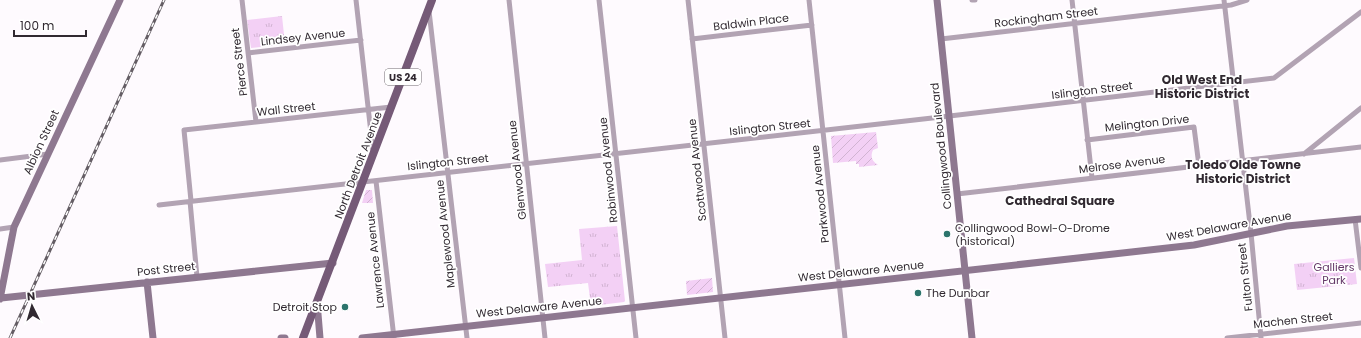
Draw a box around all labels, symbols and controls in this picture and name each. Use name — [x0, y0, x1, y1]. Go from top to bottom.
street label: Rockingham Street — [993, 3, 1099, 31]
street label: Baldwin Place — [712, 9, 790, 35]
scale bar — [14, 12, 86, 38]
text: 100 m — [20, 17, 54, 34]
street label: Lindsey Avenue — [260, 25, 346, 49]
street label: Pierce Street — [227, 27, 251, 97]
road number: US 24 — [385, 69, 421, 85]
district label: Old West End Historic District — [1155, 71, 1249, 102]
street label: Islington Street — [1051, 77, 1133, 103]
street label: Collingwood Boulevard — [926, 82, 956, 210]
street label: Wall Street — [256, 98, 316, 120]
street label: Albion Street — [19, 107, 63, 177]
street label: North Detroit Avenue — [330, 109, 386, 221]
street label: Melington Drive — [1104, 111, 1190, 135]
street label: Islington Street — [729, 115, 811, 139]
street label: Robinwood Avenue — [595, 116, 621, 223]
street label: Scottwood Avenue — [684, 118, 710, 222]
street label: Glenwood Avenue — [504, 119, 530, 221]
street label: Parkwood Avenue — [807, 144, 833, 244]
street label: Islington Street — [407, 150, 489, 174]
street label: Melrose Avenue — [1078, 151, 1166, 177]
district label: Toledo Olde Towne Historic District — [1185, 156, 1301, 187]
street label: Maplewood Avenue — [431, 179, 459, 289]
district label: Cathedral Square — [1005, 192, 1115, 209]
street label: West Delaware Avenue — [1165, 207, 1293, 245]
street label: Lawrence Avenue — [362, 211, 388, 309]
place label: Collingwood Bowl-O-Drome (historical) — [955, 220, 1110, 249]
marker: Collingwood Bowl-O-Drome (historical) — [942, 229, 952, 239]
street label: Fulton Street — [1233, 242, 1257, 312]
street label: West Delaware Avenue — [797, 256, 925, 286]
street label: Post Street — [136, 258, 196, 280]
park label: Galliers Park — [1314, 259, 1355, 288]
place label: The Dunbar — [926, 285, 990, 301]
north arrow — [12, 286, 52, 326]
text: N — [26, 288, 36, 304]
marker: The Dunbar — [913, 288, 923, 298]
street label: West Delaware Avenue — [475, 292, 603, 322]
place label: Detroit Stop — [273, 299, 337, 315]
marker: Detroit Stop — [340, 302, 350, 312]
street label: Machen Street — [1253, 308, 1333, 332]

